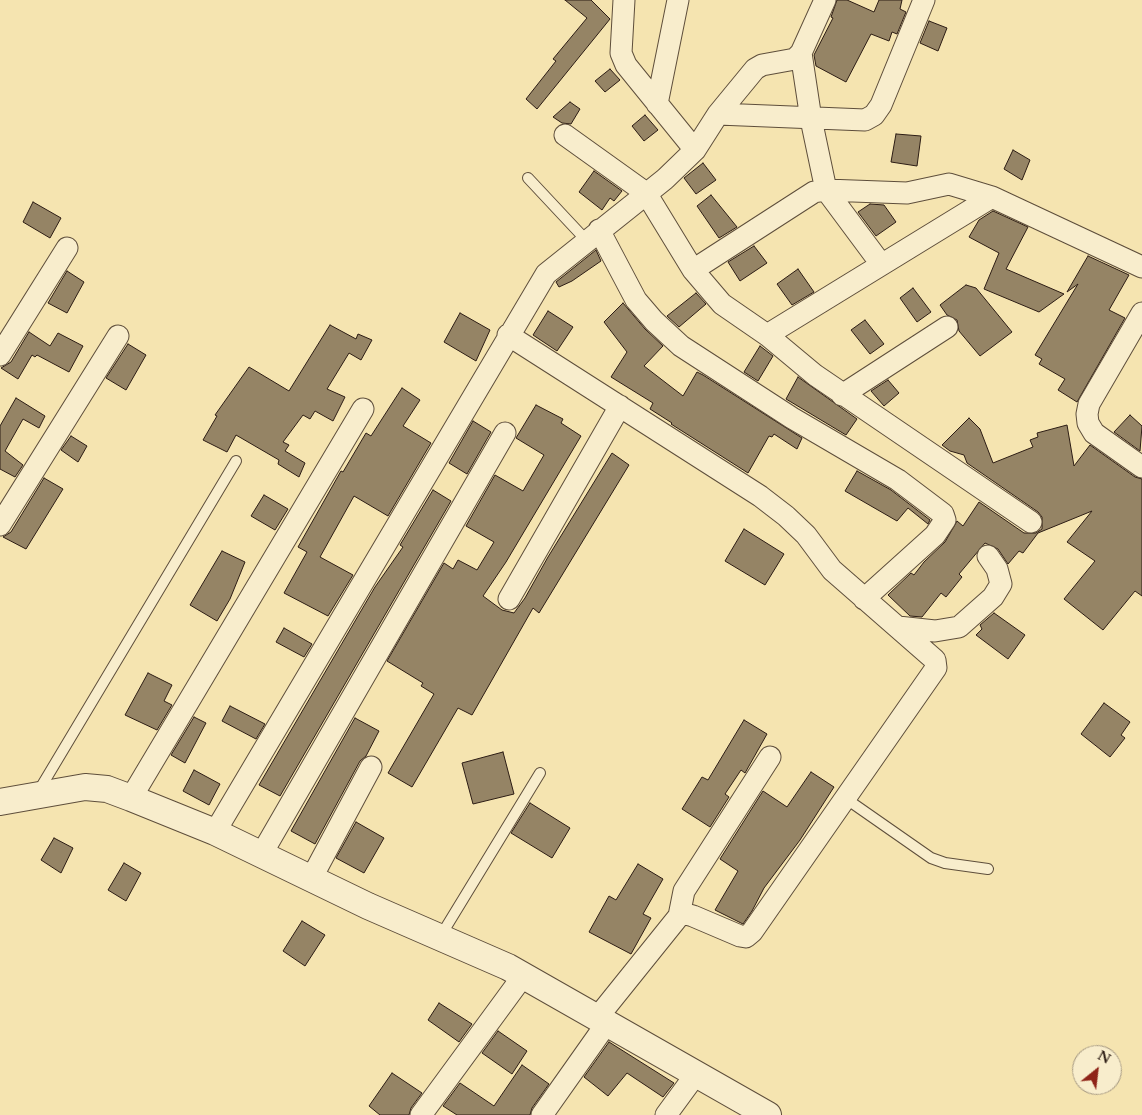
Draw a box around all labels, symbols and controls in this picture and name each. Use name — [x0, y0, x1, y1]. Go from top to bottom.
north arrow — [1072, 1045, 1122, 1095]
text: N — [1094, 1046, 1114, 1069]

